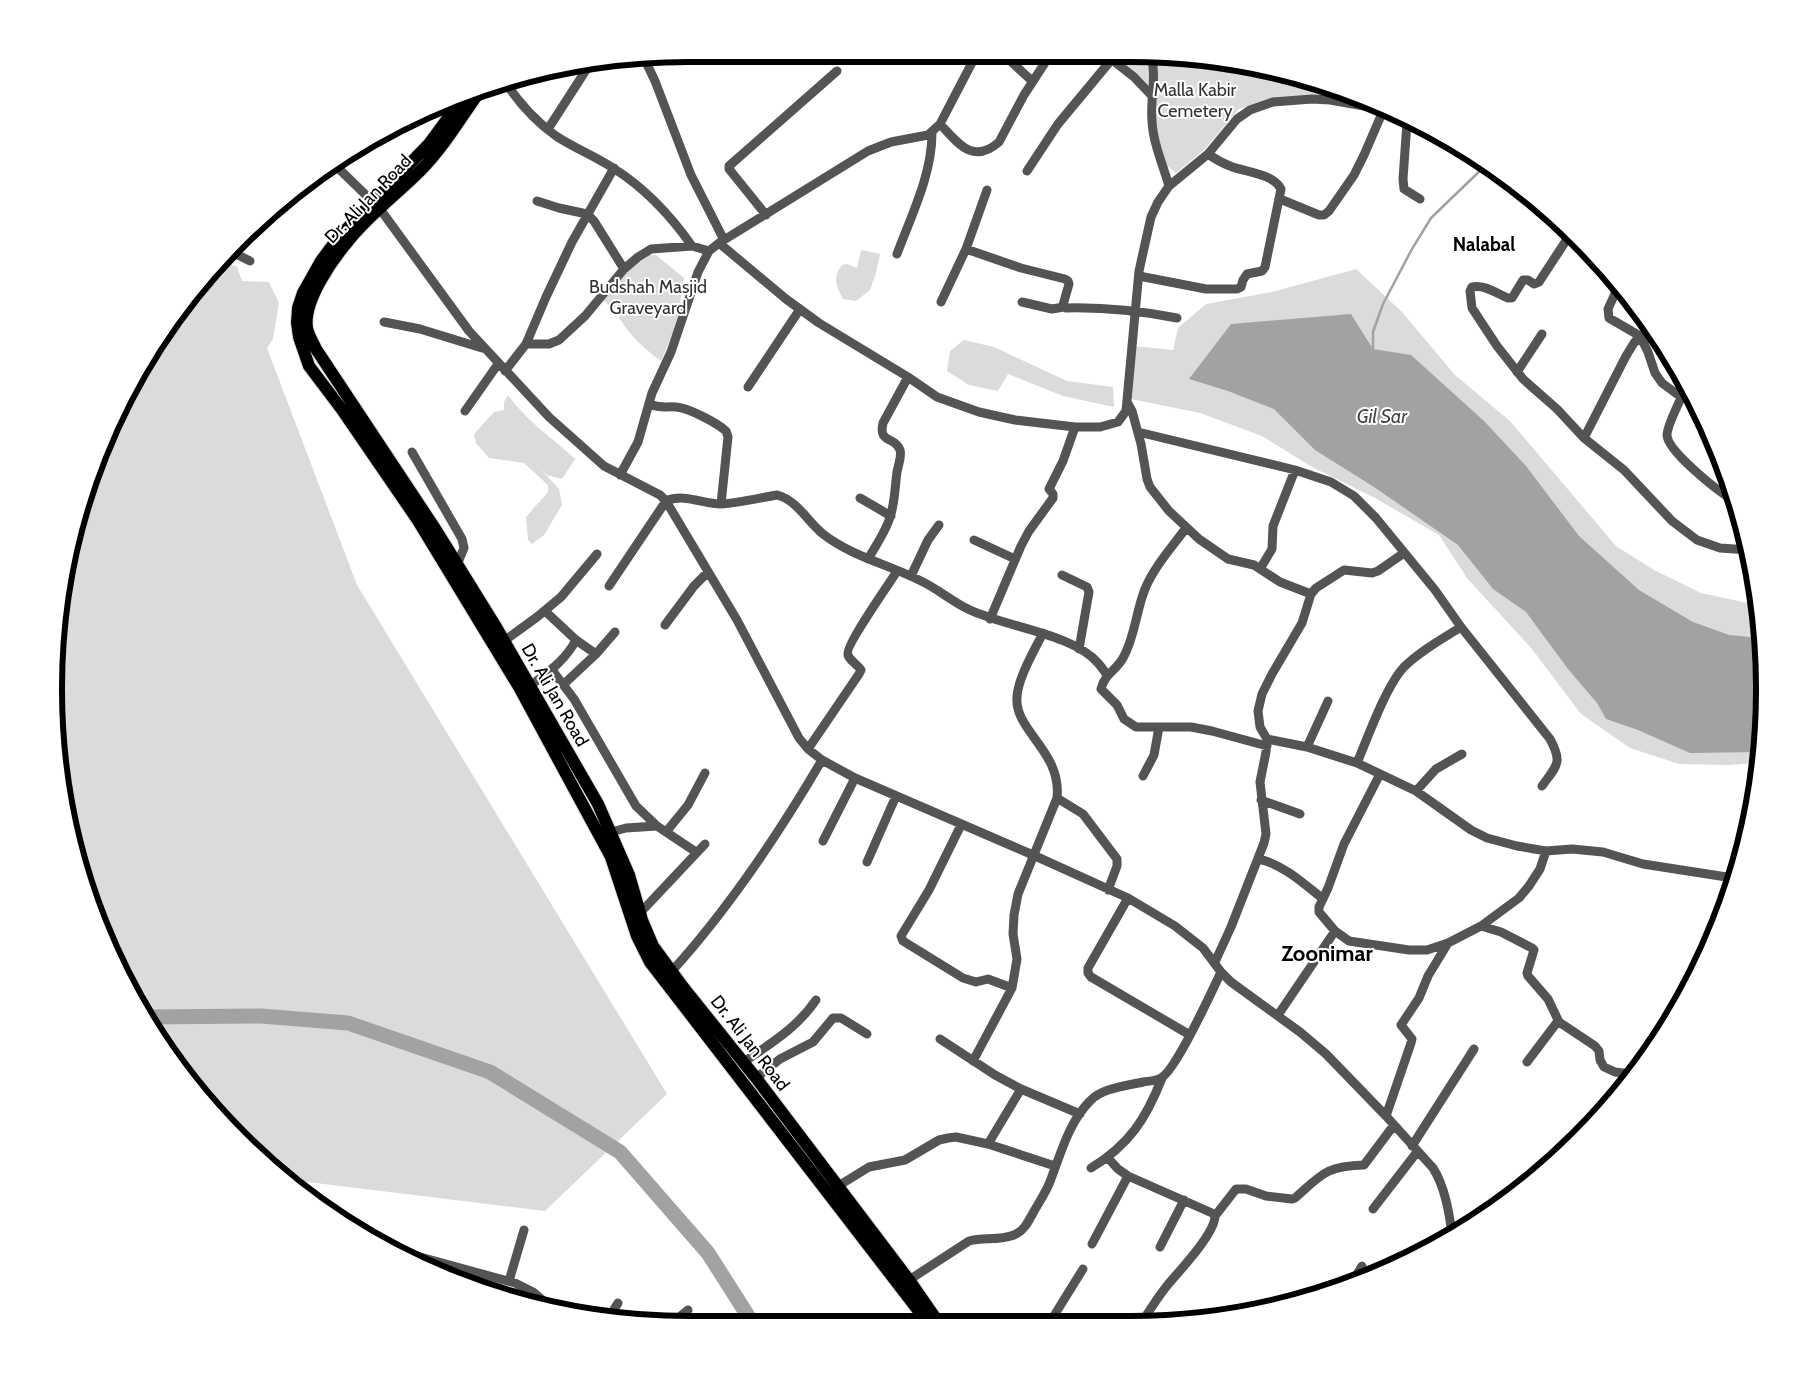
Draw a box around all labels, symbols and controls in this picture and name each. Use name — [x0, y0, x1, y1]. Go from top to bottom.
park label: Malla Kabir Cemetery — [1154, 79, 1237, 122]
street label: Dr. Ali Jan Road — [320, 150, 416, 248]
district label: Nalabal — [1453, 233, 1515, 256]
park label: Budshah Masjid Graveyard — [589, 276, 707, 319]
water label: Gil Sar — [1357, 405, 1408, 428]
street label: Dr. Ali Jan Road — [517, 640, 593, 750]
district label: Zoonimar — [1281, 940, 1373, 967]
street label: Dr. Ali Jan Road — [706, 991, 794, 1095]

